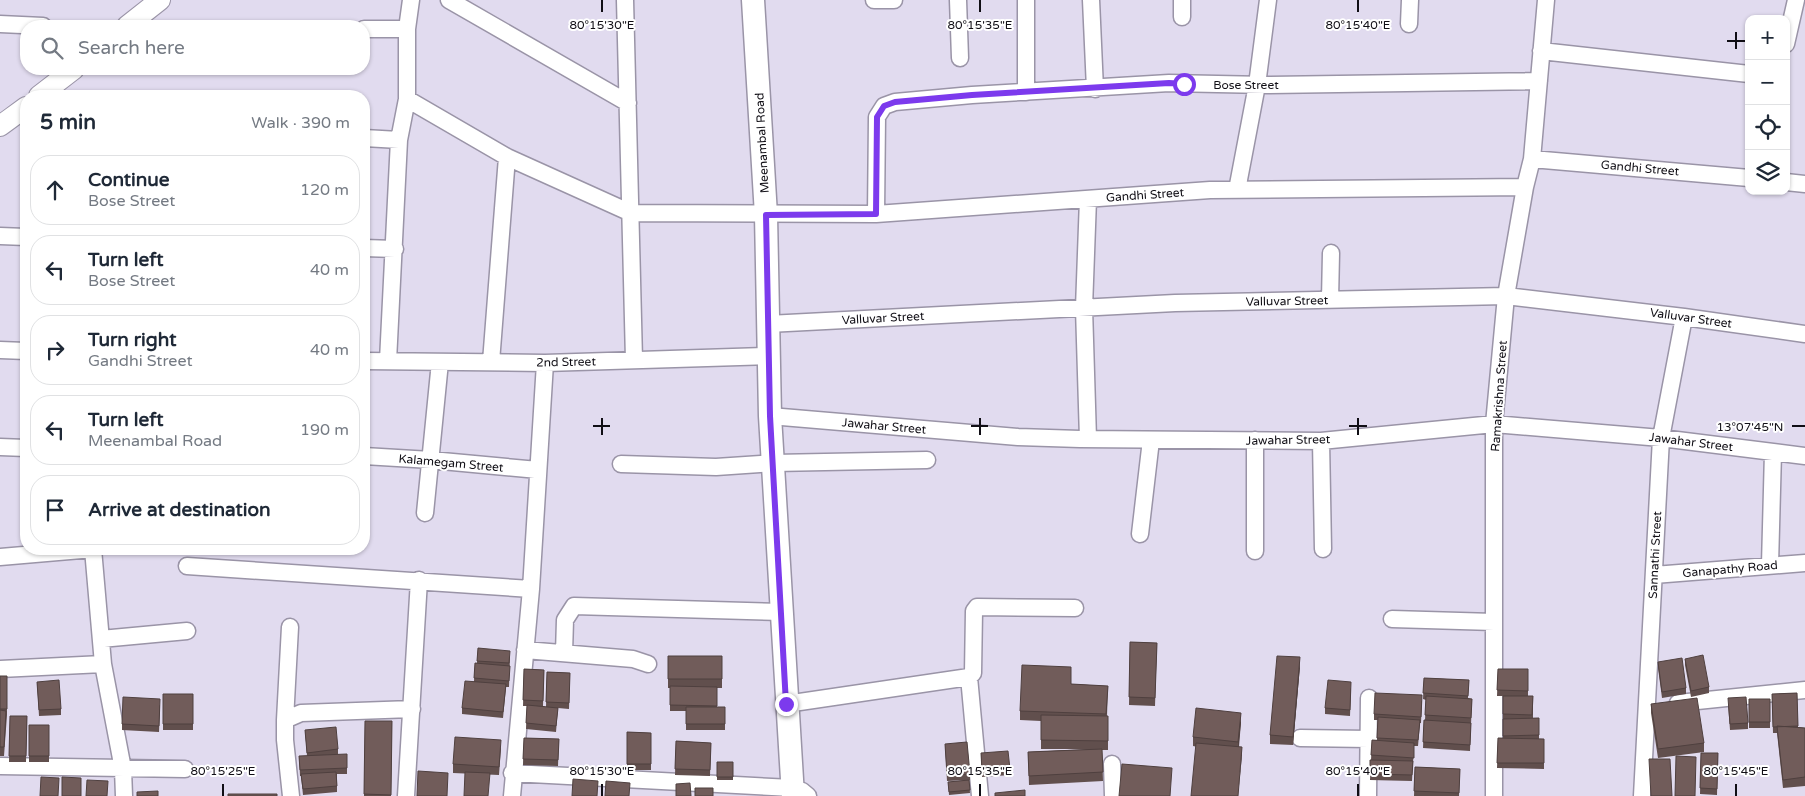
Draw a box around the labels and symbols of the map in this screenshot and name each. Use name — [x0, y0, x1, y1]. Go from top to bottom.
text: 80°15'30"E — [569, 18, 635, 32]
text: 80°15'35"E — [947, 18, 1013, 32]
text: 80°15'40"E — [1325, 18, 1391, 32]
route start — [1173, 73, 1196, 96]
street label: Bose Street — [1213, 78, 1279, 92]
street label: Meenambal Road — [752, 92, 772, 194]
street label: Gandhi Street — [1600, 158, 1680, 178]
street label: Gandhi Street — [1105, 185, 1185, 205]
street label: Valluvar Street — [1246, 293, 1329, 309]
street label: Valluvar Street — [1649, 305, 1733, 331]
street label: Valluvar Street — [841, 309, 925, 327]
street label: Ramakrishna Street — [1488, 339, 1510, 452]
street label: 2nd Street — [536, 354, 596, 370]
street label: Jawahar Street — [841, 415, 927, 437]
text: 13°07'45"N — [1717, 420, 1784, 434]
street label: Jawahar Street — [1648, 430, 1734, 454]
street label: Jawahar Street — [1246, 432, 1331, 448]
street label: Kalamegam Street — [398, 451, 504, 475]
street label: Sannathi Street — [1646, 510, 1664, 599]
street label: Ganapathy Road — [1682, 558, 1778, 580]
route end — [775, 693, 798, 716]
text: 80°15'25"E — [190, 764, 256, 778]
text: 80°15'30"E — [569, 764, 635, 778]
text: 80°15'35"E — [947, 764, 1013, 778]
text: 80°15'40"E — [1325, 764, 1391, 778]
text: 80°15'45"E — [1703, 764, 1769, 778]

